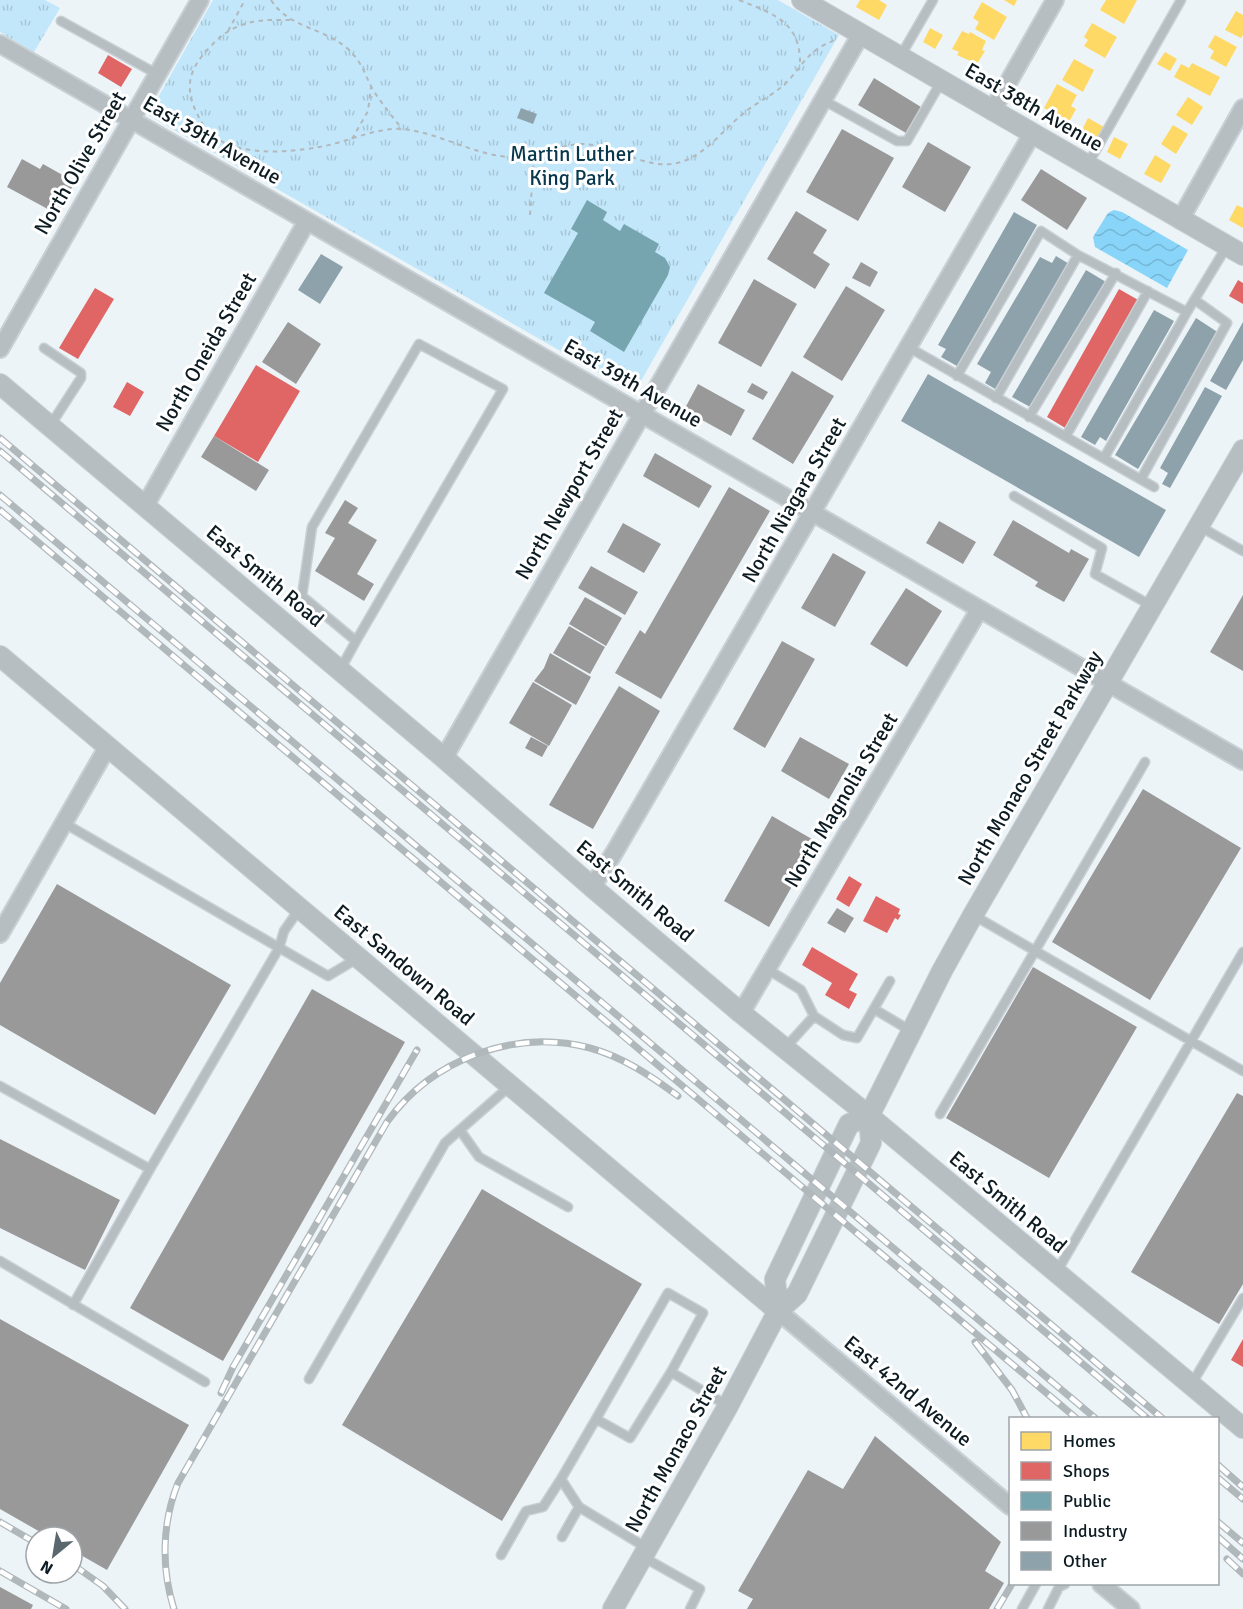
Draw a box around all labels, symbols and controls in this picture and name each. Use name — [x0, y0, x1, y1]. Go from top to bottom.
street label: East 38th Avenue — [960, 57, 1108, 157]
street label: North Olive Street — [28, 87, 132, 239]
street label: East 39th Avenue — [138, 90, 286, 190]
park label: Martin Luther King Park — [510, 141, 634, 191]
street label: North Oneida Street — [150, 268, 262, 436]
street label: East 39th Avenue — [559, 333, 707, 433]
street label: North Newport Street — [509, 404, 629, 584]
street label: North Niagara Street — [736, 413, 852, 587]
street label: East Smith Road — [201, 519, 329, 633]
street label: North Monaco Street Parkway — [952, 646, 1108, 890]
street label: North Magnolia Street — [778, 708, 904, 892]
street label: East Smith Road — [571, 834, 699, 948]
street label: East Sandown Road — [328, 899, 480, 1031]
street label: East Smith Road — [944, 1145, 1072, 1259]
street label: East 42nd Avenue — [839, 1330, 977, 1452]
street label: North Monaco Street — [619, 1361, 733, 1537]
legend — [1009, 1417, 1219, 1585]
text: Homes — [1063, 1430, 1116, 1452]
text: Shops — [1063, 1460, 1110, 1482]
text: Public — [1063, 1490, 1111, 1512]
text: Industry — [1063, 1520, 1128, 1542]
north arrow — [24, 1525, 84, 1585]
text: Other — [1063, 1550, 1107, 1572]
text: N — [37, 1556, 57, 1579]

